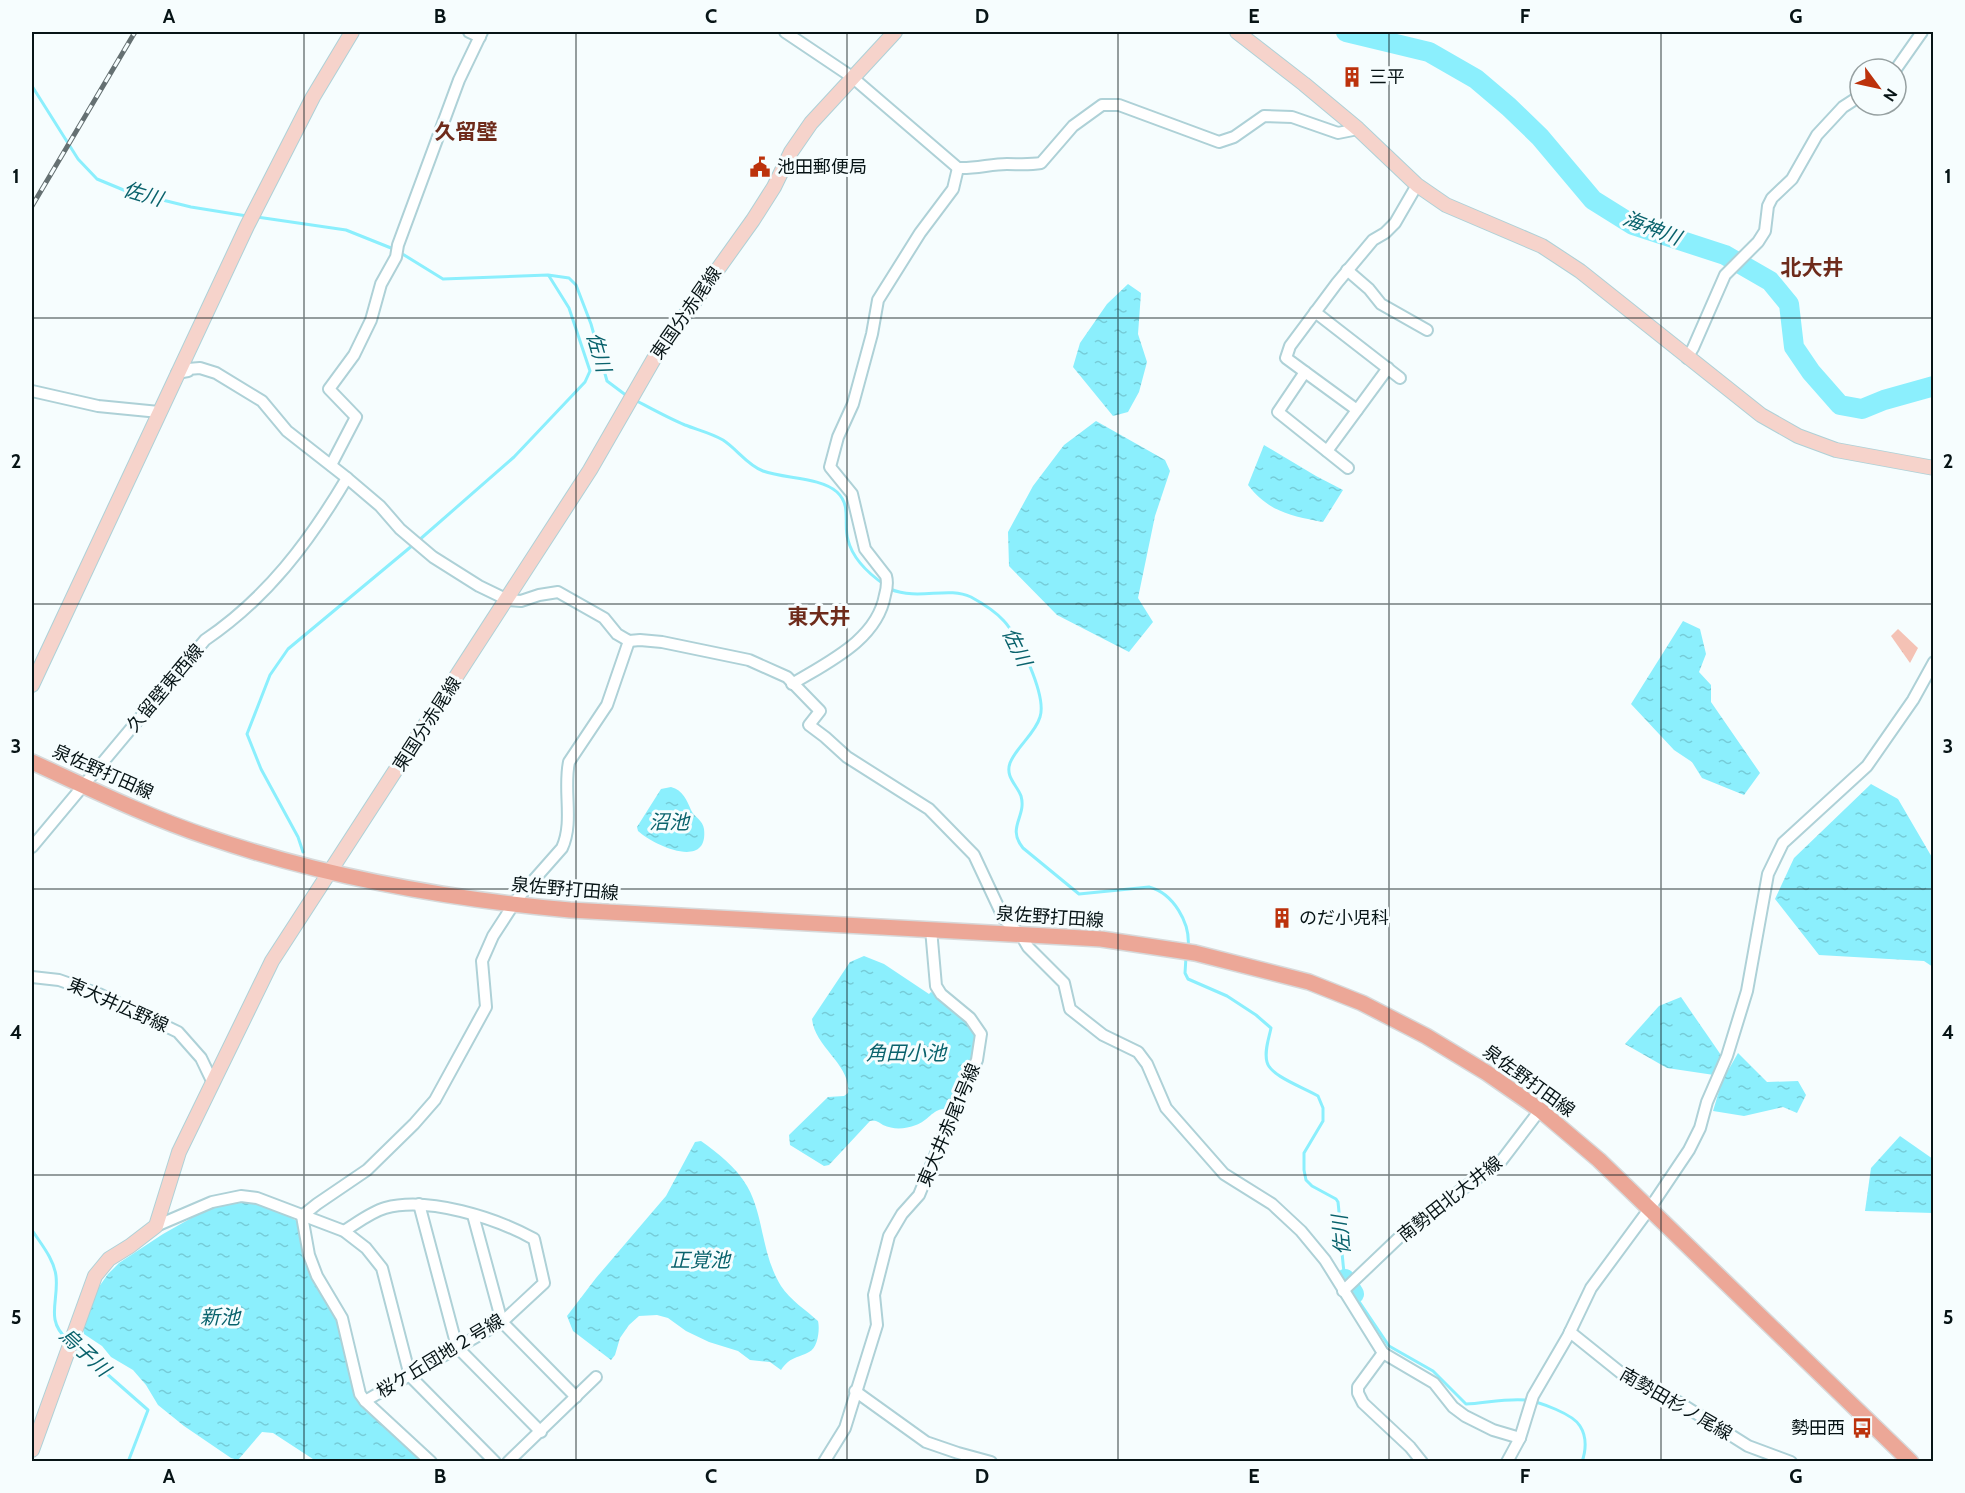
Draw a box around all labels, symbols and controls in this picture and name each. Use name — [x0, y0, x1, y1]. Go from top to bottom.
text: A — [163, 4, 176, 28]
text: B — [434, 4, 446, 28]
text: C — [705, 4, 717, 28]
text: D — [975, 4, 989, 28]
text: E — [1248, 4, 1260, 28]
text: F — [1520, 4, 1531, 28]
text: G — [1789, 4, 1803, 28]
north arrow — [1848, 57, 1908, 117]
building icon: 三平 — [1340, 65, 1364, 89]
place label: 三平 — [1369, 66, 1405, 88]
text: N — [1879, 85, 1901, 105]
district label: 久留壁 — [435, 119, 498, 144]
public building icon: 池田郵便局 — [748, 155, 772, 179]
place label: 池田郵便局 — [777, 156, 867, 178]
text: 1 — [12, 164, 20, 188]
text: 1 — [1944, 164, 1952, 188]
water label: 佐川 — [120, 177, 167, 212]
water label: 海神川 — [1620, 206, 1686, 251]
district label: 北大井 — [1781, 255, 1844, 280]
street label: 東国分赤尾線 — [646, 262, 726, 364]
water label: 佐川 — [582, 329, 617, 376]
text: 2 — [11, 449, 21, 473]
text: 2 — [1943, 449, 1953, 473]
district label: 東大井 — [788, 604, 851, 629]
water label: 佐川 — [997, 624, 1037, 672]
street label: 久留壁東西線 — [122, 640, 208, 736]
street label: 東国分赤尾線 — [388, 673, 466, 775]
text: 3 — [11, 734, 21, 758]
text: 3 — [1943, 734, 1953, 758]
street label: 泉佐野打田線 — [49, 740, 157, 804]
water label: 沼池 — [649, 810, 691, 834]
street label: 泉佐野打田線 — [510, 873, 620, 905]
street label: 泉佐野打田線 — [995, 902, 1105, 932]
building icon: のだ小児科 — [1270, 906, 1294, 930]
place label: のだ小児科 — [1299, 907, 1389, 929]
street label: 東大井広野線 — [64, 973, 172, 1037]
text: 4 — [10, 1020, 22, 1044]
text: 4 — [1942, 1020, 1954, 1044]
street label: 泉佐野打田線 — [1479, 1040, 1579, 1122]
water label: 角田小池 — [866, 1041, 948, 1065]
street label: 東大井赤尾1号線 — [913, 1060, 985, 1190]
street label: 南勢田北大井線 — [1394, 1152, 1506, 1246]
water label: 佐川 — [1327, 1212, 1355, 1256]
water label: 正覚池 — [670, 1248, 732, 1272]
text: 5 — [11, 1305, 21, 1329]
water label: 新池 — [200, 1305, 242, 1329]
text: 5 — [1943, 1305, 1953, 1329]
street label: 桜ケ丘団地２号線 — [373, 1309, 507, 1403]
water label: 烏子川 — [55, 1323, 117, 1383]
street label: 南勢田杉ノ尾線 — [1616, 1363, 1736, 1445]
bus stop icon: 勢田西 — [1850, 1416, 1874, 1440]
place label: 勢田西 — [1791, 1417, 1845, 1439]
text: A — [163, 1464, 176, 1488]
text: B — [434, 1464, 446, 1488]
text: C — [705, 1464, 717, 1488]
text: D — [975, 1464, 989, 1488]
text: E — [1248, 1464, 1260, 1488]
text: F — [1520, 1464, 1531, 1488]
text: G — [1789, 1464, 1803, 1488]

